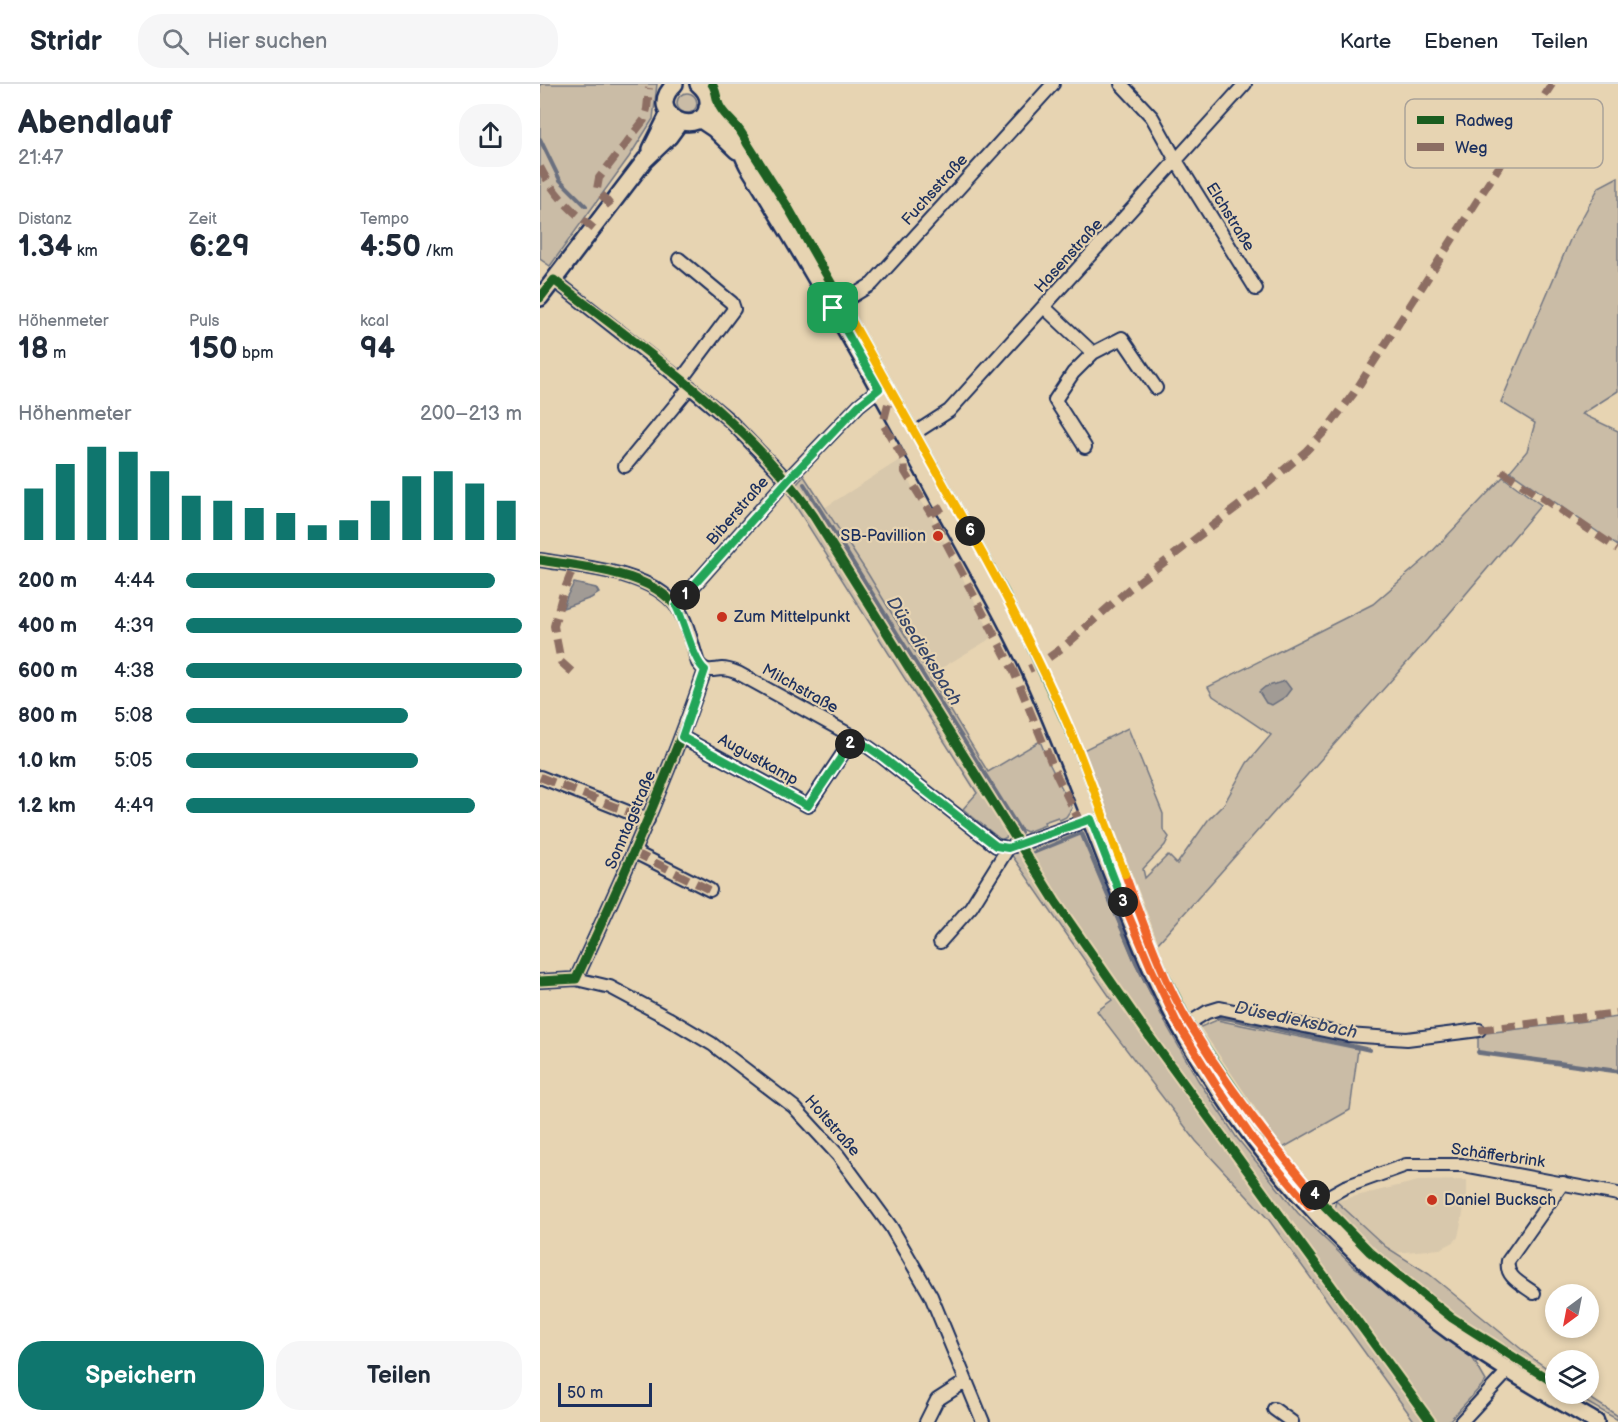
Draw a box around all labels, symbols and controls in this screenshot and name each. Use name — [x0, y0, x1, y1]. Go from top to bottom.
search box — [138, 14, 558, 68]
text: Stridr — [30, 25, 102, 58]
icon: search — [159, 25, 192, 58]
text: Hier suchen — [207, 28, 328, 55]
text: Karte — [1340, 29, 1391, 54]
text: Ebenen — [1424, 29, 1498, 54]
text: Teilen — [1531, 29, 1588, 54]
legend — [1405, 99, 1603, 168]
text: Abendlauf — [18, 103, 172, 143]
button: share — [459, 104, 522, 167]
text: Radweg — [1455, 112, 1513, 131]
text: Weg — [1455, 139, 1487, 158]
text: 21:47 — [18, 146, 63, 170]
street label: Fuchsstraße — [898, 150, 972, 230]
street label: Elchstraße — [1202, 179, 1259, 255]
text: Distanz — [18, 210, 72, 229]
text: Zeit — [189, 210, 217, 229]
text: Tempo — [360, 210, 409, 229]
street label: Hasenstraße — [1031, 215, 1107, 297]
text: 1.34 — [18, 229, 72, 265]
text: 6:29 — [189, 229, 250, 265]
text: 4:50 — [360, 229, 421, 265]
text: km — [72, 242, 98, 261]
text: /km — [421, 242, 454, 261]
pin — [807, 282, 858, 333]
icon: arrive — [816, 291, 849, 324]
text: Höhenmeter — [18, 312, 108, 331]
text: Puls — [189, 312, 219, 331]
text: kcal — [360, 312, 389, 331]
text: 18 — [18, 331, 49, 367]
text: 150 — [189, 331, 238, 367]
text: 94 — [360, 331, 395, 367]
text: m — [49, 344, 66, 363]
text: bpm — [238, 344, 273, 363]
text: Höhenmeter — [18, 402, 131, 426]
text: 200–213 m — [420, 402, 522, 426]
street label: Biberstraße — [703, 472, 773, 549]
pin: 6 — [955, 516, 985, 546]
text: 6 — [965, 521, 975, 540]
place label: SB-Pavillion — [841, 527, 926, 546]
marker: SB-Pavillion — [931, 529, 945, 543]
text: 200 m — [18, 569, 77, 593]
text: 4:44 — [114, 569, 155, 593]
pin: 1 — [670, 580, 700, 610]
text: 1 — [682, 585, 688, 604]
water label: Düsedieksbach — [882, 593, 966, 710]
place label: Zum Mittelpunkt — [733, 608, 850, 627]
marker: Zum Mittelpunkt — [715, 610, 729, 624]
text: 400 m — [18, 614, 77, 638]
text: 4:39 — [114, 614, 154, 638]
text: 600 m — [18, 659, 78, 683]
text: 4:38 — [114, 659, 154, 683]
street label: Milchstraße — [759, 660, 842, 718]
text: 800 m — [18, 704, 77, 728]
text: 5:08 — [114, 704, 153, 728]
pin: 2 — [835, 729, 865, 759]
street label: Augustkamp — [715, 730, 801, 790]
text: 2 — [845, 734, 855, 753]
text: 1.0 km — [18, 749, 76, 773]
text: 5:05 — [114, 749, 153, 773]
street label: Sonntagstraße — [602, 767, 661, 872]
text: 1.2 km — [18, 794, 76, 818]
text: 4:49 — [114, 794, 154, 818]
pin: 3 — [1108, 887, 1138, 917]
text: 3 — [1118, 892, 1128, 911]
water label: Düsedieksbach — [1233, 997, 1359, 1043]
street label: Holtstraße — [800, 1092, 864, 1161]
street label: Schäfferbrink — [1450, 1140, 1546, 1172]
pin: 4 — [1300, 1180, 1330, 1210]
text: 4 — [1310, 1185, 1320, 1204]
place label: Daniel Bucksch — [1444, 1191, 1556, 1210]
marker: Daniel Bucksch — [1425, 1193, 1439, 1207]
north arrow — [1545, 1284, 1599, 1338]
map controls — [1545, 1284, 1599, 1404]
button: Speichern — [18, 1341, 264, 1410]
button: Teilen — [276, 1341, 522, 1410]
button: layers — [1545, 1350, 1599, 1404]
scale bar — [558, 1380, 652, 1408]
text: 50 m — [567, 1384, 603, 1403]

